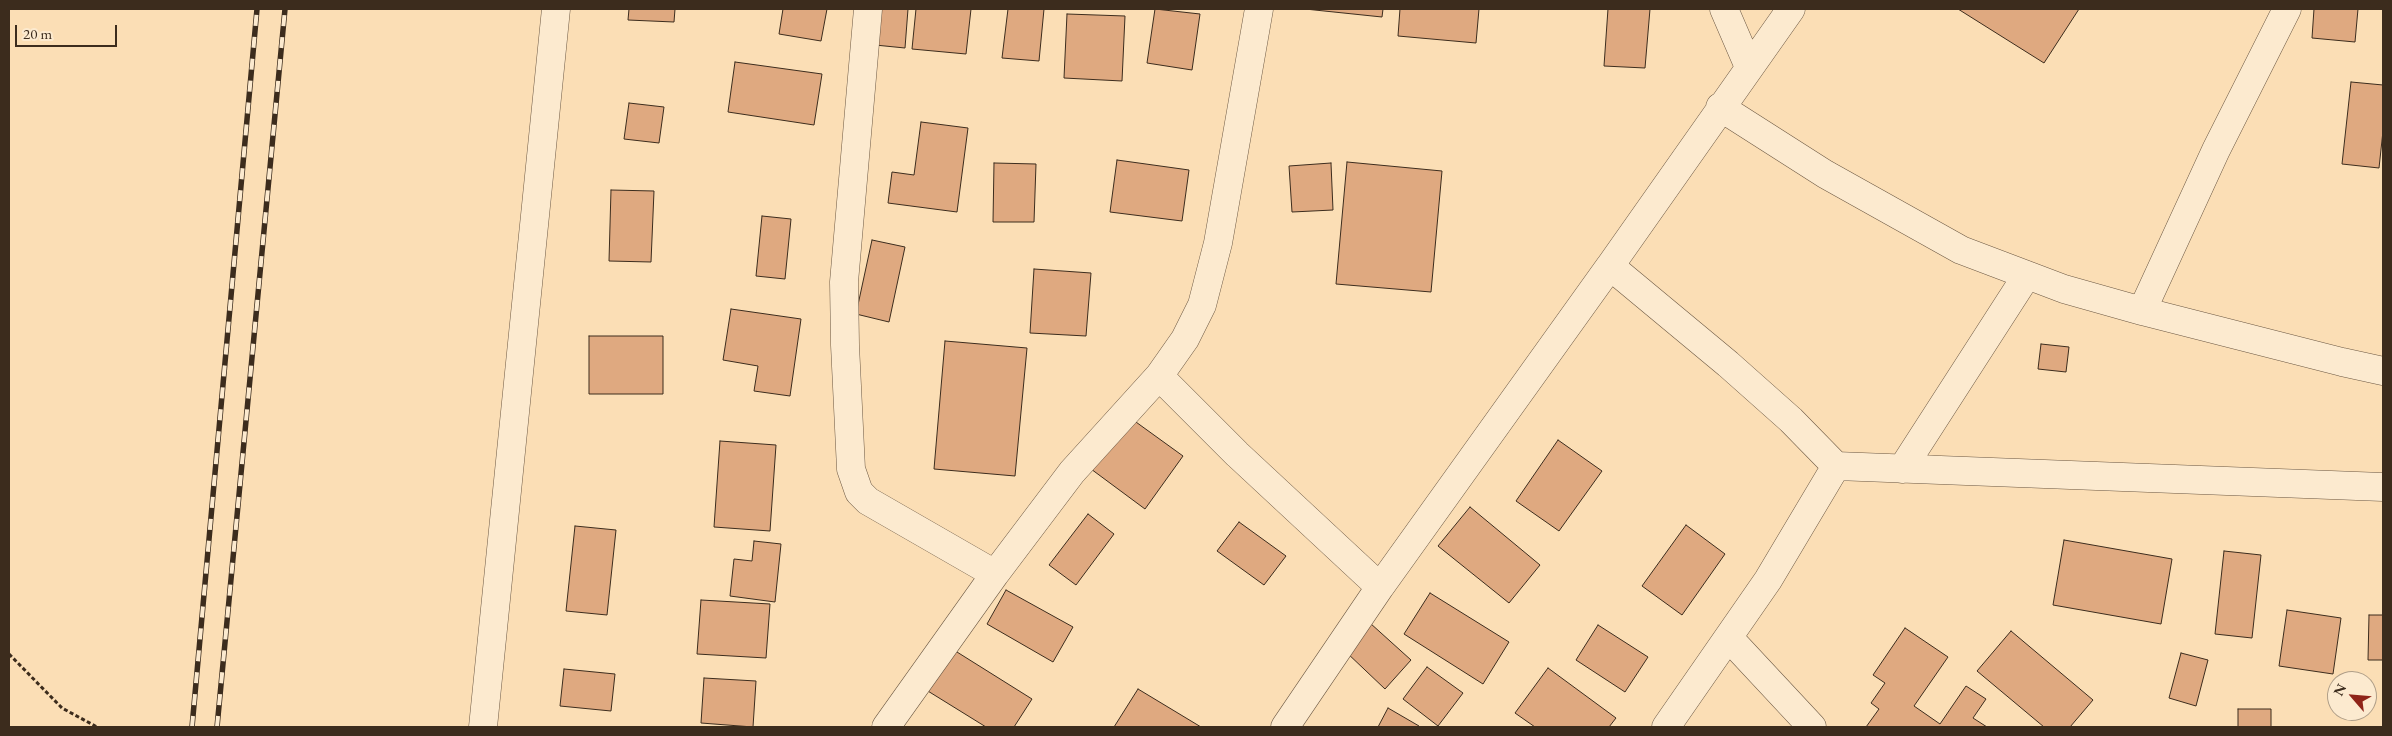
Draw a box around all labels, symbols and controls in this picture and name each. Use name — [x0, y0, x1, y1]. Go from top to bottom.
scale bar — [18, 15, 120, 47]
text: 20 m — [23, 24, 52, 43]
north arrow — [2327, 671, 2377, 721]
text: N — [2329, 681, 2350, 699]

